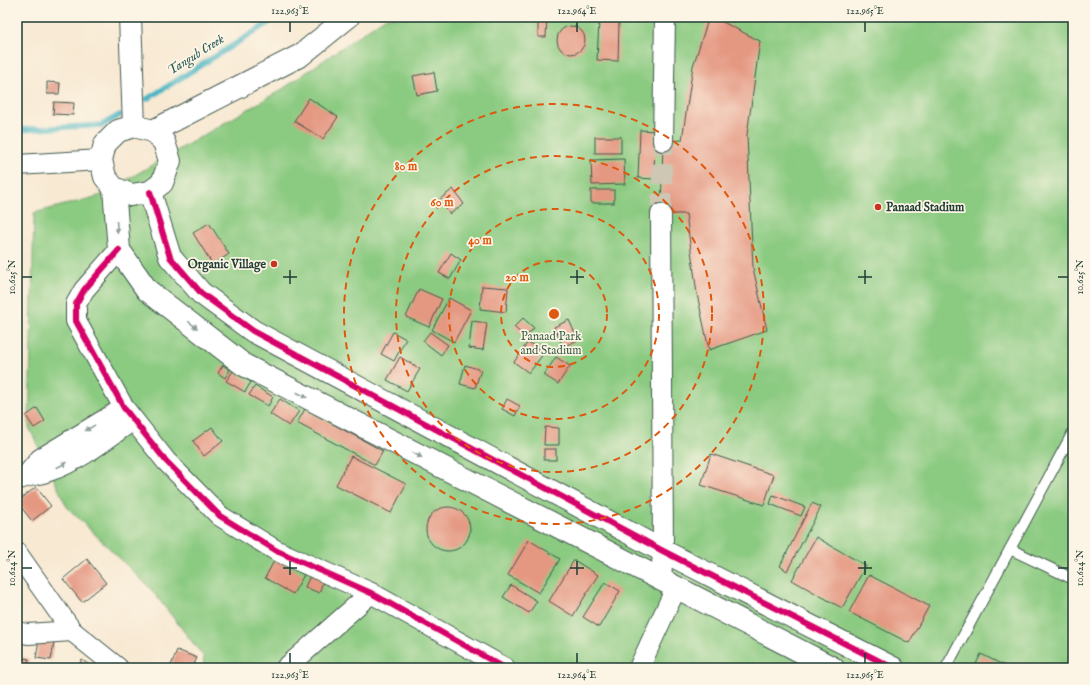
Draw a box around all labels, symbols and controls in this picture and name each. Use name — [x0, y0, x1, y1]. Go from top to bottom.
text: 122.963°E — [271, 5, 309, 18]
text: 122.964°E — [558, 5, 596, 18]
text: 122.965°E — [846, 5, 884, 18]
water label: Tangub Creek — [164, 30, 229, 80]
text: 80 m — [395, 159, 418, 174]
text: 60 m — [431, 195, 454, 210]
place label: Panaad Stadium — [886, 200, 965, 215]
marker: Panaad Stadium — [873, 202, 883, 212]
one-way arrow — [114, 221, 121, 233]
text: 40 m — [468, 233, 493, 248]
place label: Organic Village — [188, 257, 266, 273]
text: 10.625°N — [6, 259, 19, 295]
marker: Organic Village — [269, 259, 279, 269]
text: 10.625°N — [1074, 259, 1087, 295]
text: 20 m — [505, 270, 529, 285]
centre of rings — [547, 307, 561, 321]
one-way arrow — [187, 321, 198, 330]
park label: Panaad Park and Stadium — [520, 329, 582, 358]
one-way arrow — [296, 392, 308, 399]
one-way arrow — [84, 425, 96, 432]
one-way arrow — [411, 452, 423, 458]
one-way arrow — [57, 461, 68, 468]
text: 10.624°N — [6, 549, 19, 586]
text: 10.624°N — [1074, 549, 1087, 586]
text: 122.963°E — [271, 669, 309, 682]
text: 122.964°E — [558, 669, 596, 682]
text: 122.965°E — [846, 669, 884, 682]

